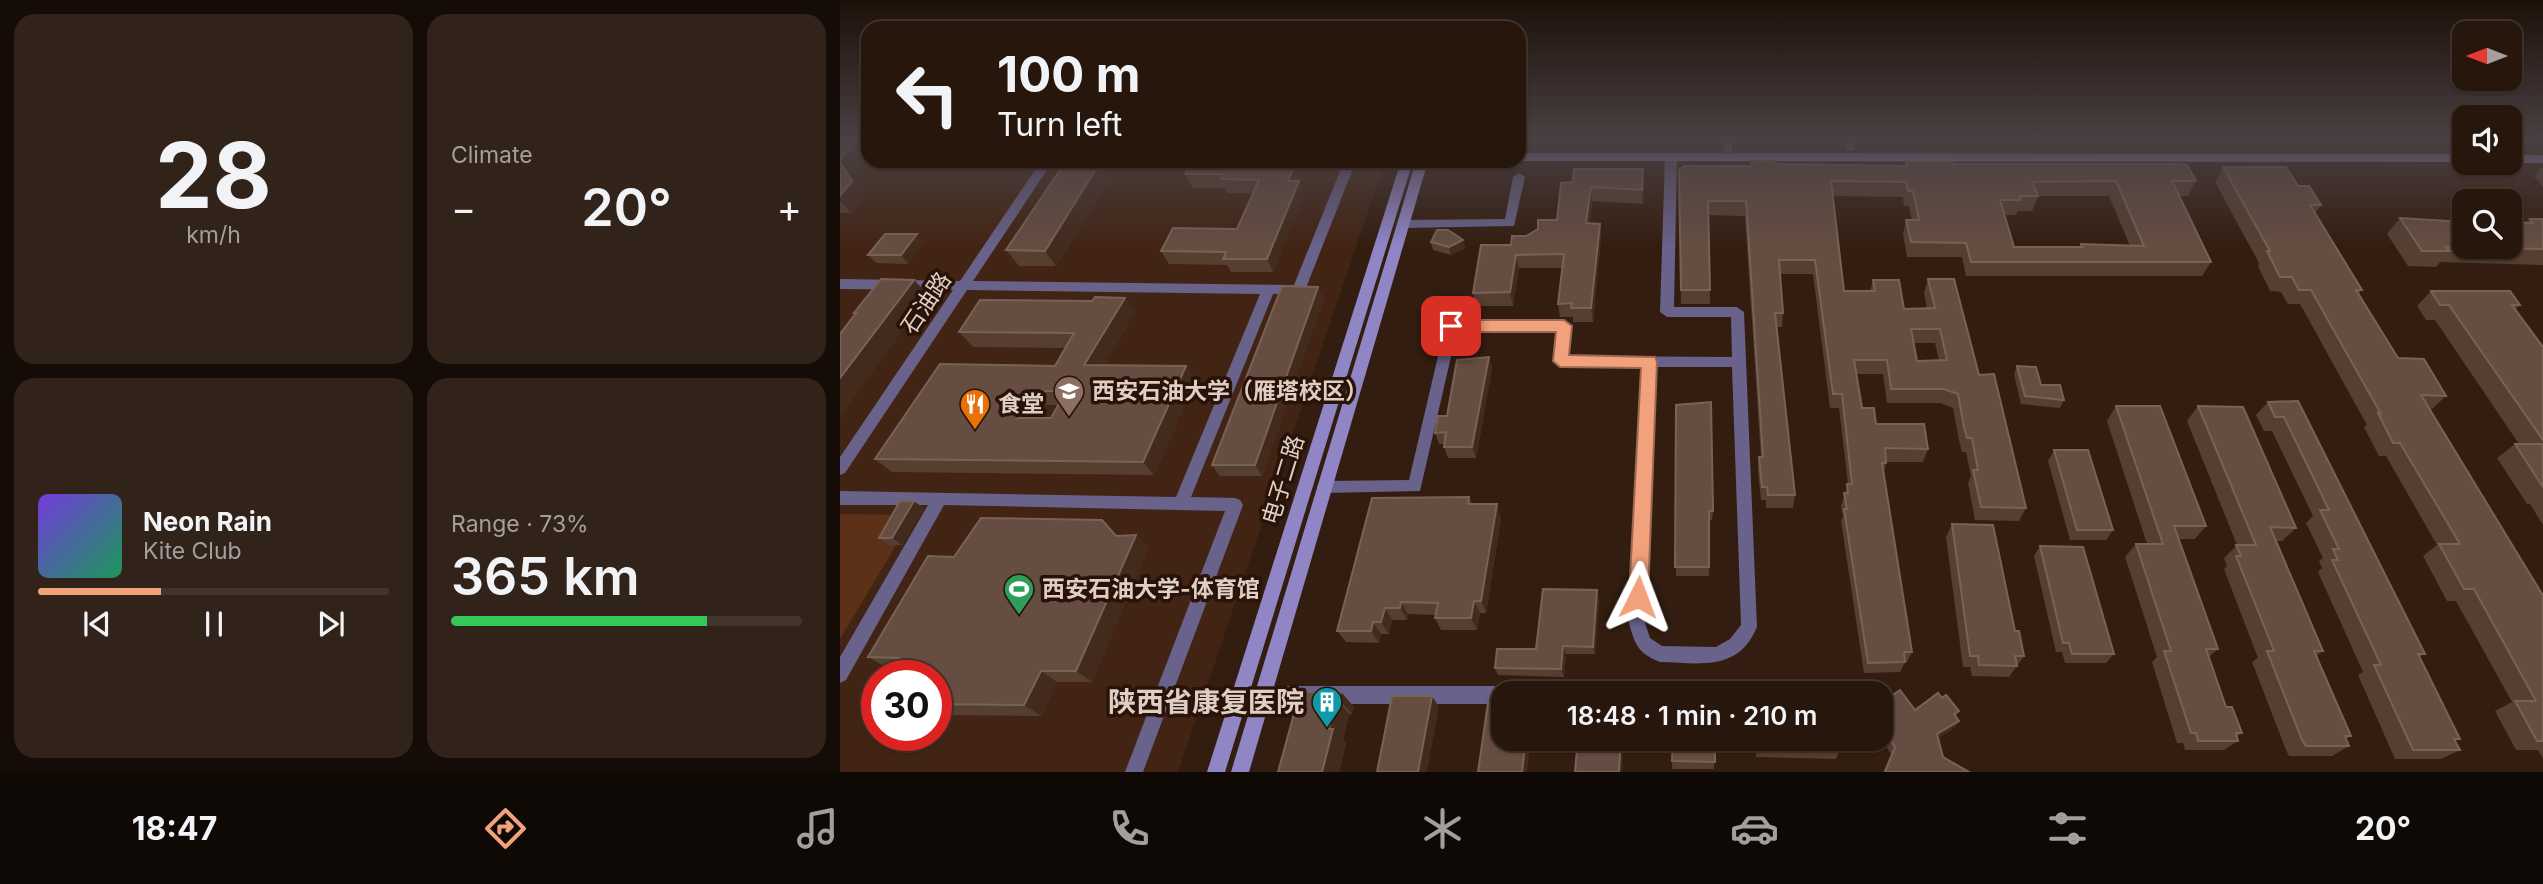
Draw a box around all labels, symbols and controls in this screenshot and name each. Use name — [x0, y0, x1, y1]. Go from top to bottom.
north arrow — [2452, 21, 2522, 91]
map controls — [2452, 21, 2522, 259]
text: 100 m — [997, 45, 1141, 104]
icon: left — [882, 49, 973, 140]
text: Turn left — [997, 105, 1122, 144]
button: sound — [2452, 105, 2522, 175]
text: 28 — [155, 120, 272, 230]
text: Climate — [451, 141, 533, 169]
text: 20° — [581, 176, 672, 239]
text: − — [451, 185, 476, 231]
text: + — [777, 185, 802, 231]
button: search — [2452, 189, 2522, 259]
text: km/h — [186, 221, 241, 249]
street label: 石油路 — [895, 267, 957, 339]
pin — [1421, 296, 1481, 356]
icon: arrive — [1432, 307, 1470, 345]
school or university icon: 西安石油大学（雁塔校区） — [1052, 374, 1086, 418]
place label: 西安石油大学（雁塔校区） — [1092, 377, 1368, 405]
restaurant icon: 食堂 — [958, 387, 992, 431]
place label: 食堂 — [998, 390, 1044, 418]
street label: 电子二路 — [1256, 432, 1310, 528]
text: Neon Rain — [143, 506, 272, 537]
text: Range · 73% — [451, 510, 589, 538]
text: Kite Club — [143, 537, 242, 565]
text: 365 km — [451, 545, 640, 608]
position arrow — [1601, 560, 1675, 634]
sports icon: 西安石油大学-体育馆 — [1002, 572, 1036, 616]
place label: 西安石油大学-体育馆 — [1042, 575, 1260, 603]
icon: previous — [78, 605, 116, 643]
icon: pause — [195, 605, 233, 643]
icon: next — [312, 605, 350, 643]
speed limit sign: 30 — [861, 660, 952, 751]
place label: 陕西省康复医院 — [1108, 685, 1304, 719]
building icon: 陕西省康复医院 — [1310, 685, 1344, 729]
text: 18:48 · 1 min · 210 m — [1567, 700, 1817, 731]
icon: directions — [481, 804, 530, 853]
icon: music — [793, 804, 842, 853]
icon: phone — [1105, 804, 1154, 853]
icon: climate — [1418, 804, 1467, 853]
icon: car — [1730, 804, 1779, 853]
icon: filters — [2043, 804, 2092, 853]
text: 18:47 — [132, 809, 217, 848]
text: 20° — [2355, 809, 2411, 848]

